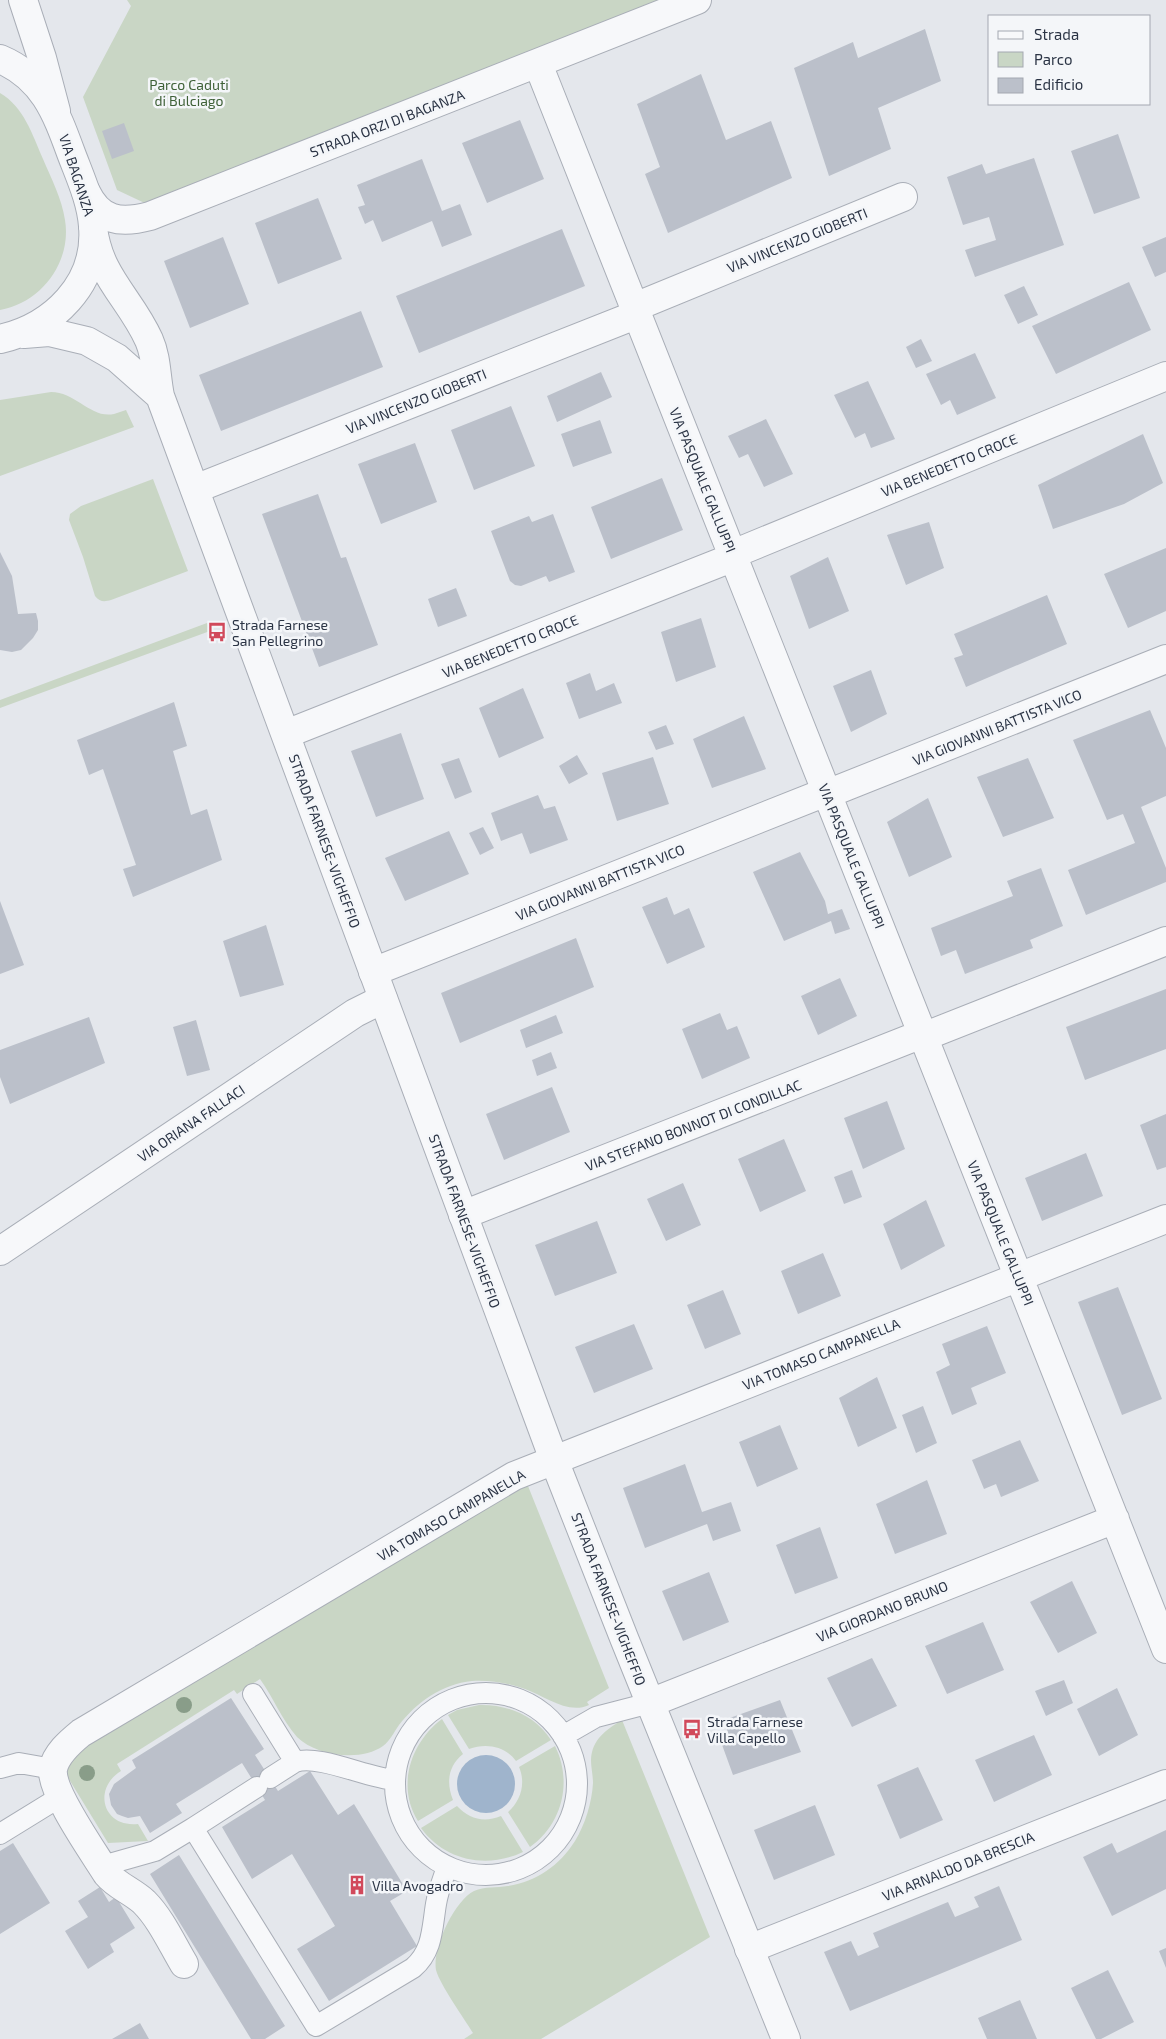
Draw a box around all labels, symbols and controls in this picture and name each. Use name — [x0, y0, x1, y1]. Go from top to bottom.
legend — [988, 15, 1151, 105]
text: Strada — [1034, 25, 1079, 43]
text: Parco — [1034, 50, 1073, 68]
text: Edificio — [1034, 75, 1083, 93]
park label: Parco Caduti di Bulciago — [149, 76, 229, 109]
street label: STRADA ORZI DI BAGANZA — [307, 86, 467, 160]
street label: VIA BAGANZA — [56, 132, 98, 218]
street label: VIA VINCENZO GIOBERTI — [724, 204, 870, 276]
street label: VIA VINCENZO GIOBERTI — [343, 365, 489, 437]
street label: VIA PASQUALE GALLUPPI — [666, 405, 740, 555]
street label: VIA BENEDETTO CROCE — [878, 430, 1020, 500]
street label: VIA BENEDETTO CROCE — [439, 611, 581, 681]
place label: Strada Farnese San Pellegrino — [232, 616, 328, 649]
bus stop icon: Strada Farnese San Pellegrino — [206, 621, 228, 643]
street label: VIA GIOVANNI BATTISTA VICO — [910, 685, 1084, 769]
street label: STRADA FARNESE-VIGHEFFIO — [286, 752, 364, 930]
street label: VIA PASQUALE GALLUPPI — [815, 781, 889, 931]
street label: VIA GIOVANNI BATTISTA VICO — [513, 840, 687, 924]
street label: VIA STEFANO BONNOT DI CONDILLAC — [582, 1076, 804, 1174]
street label: VIA ORIANA FALLACI — [134, 1081, 248, 1165]
street label: STRADA FARNESE-VIGHEFFIO — [426, 1132, 504, 1310]
street label: VIA PASQUALE GALLUPPI — [964, 1158, 1038, 1308]
street label: VIA TOMASO CAMPANELLA — [740, 1315, 902, 1393]
street label: VIA TOMASO CAMPANELLA — [374, 1465, 528, 1564]
street label: STRADA FARNESE-VIGHEFFIO — [568, 1510, 650, 1688]
street label: VIA GIORDANO BRUNO — [814, 1577, 950, 1645]
place label: Strada Farnese Villa Capello — [707, 1713, 803, 1746]
bus stop icon: Strada Farnese Villa Capello — [681, 1718, 703, 1740]
street label: VIA ARNALDO DA BRESCIA — [880, 1828, 1037, 1904]
building icon: Villa Avogadro — [346, 1874, 368, 1896]
place label: Villa Avogadro — [372, 1877, 463, 1894]

